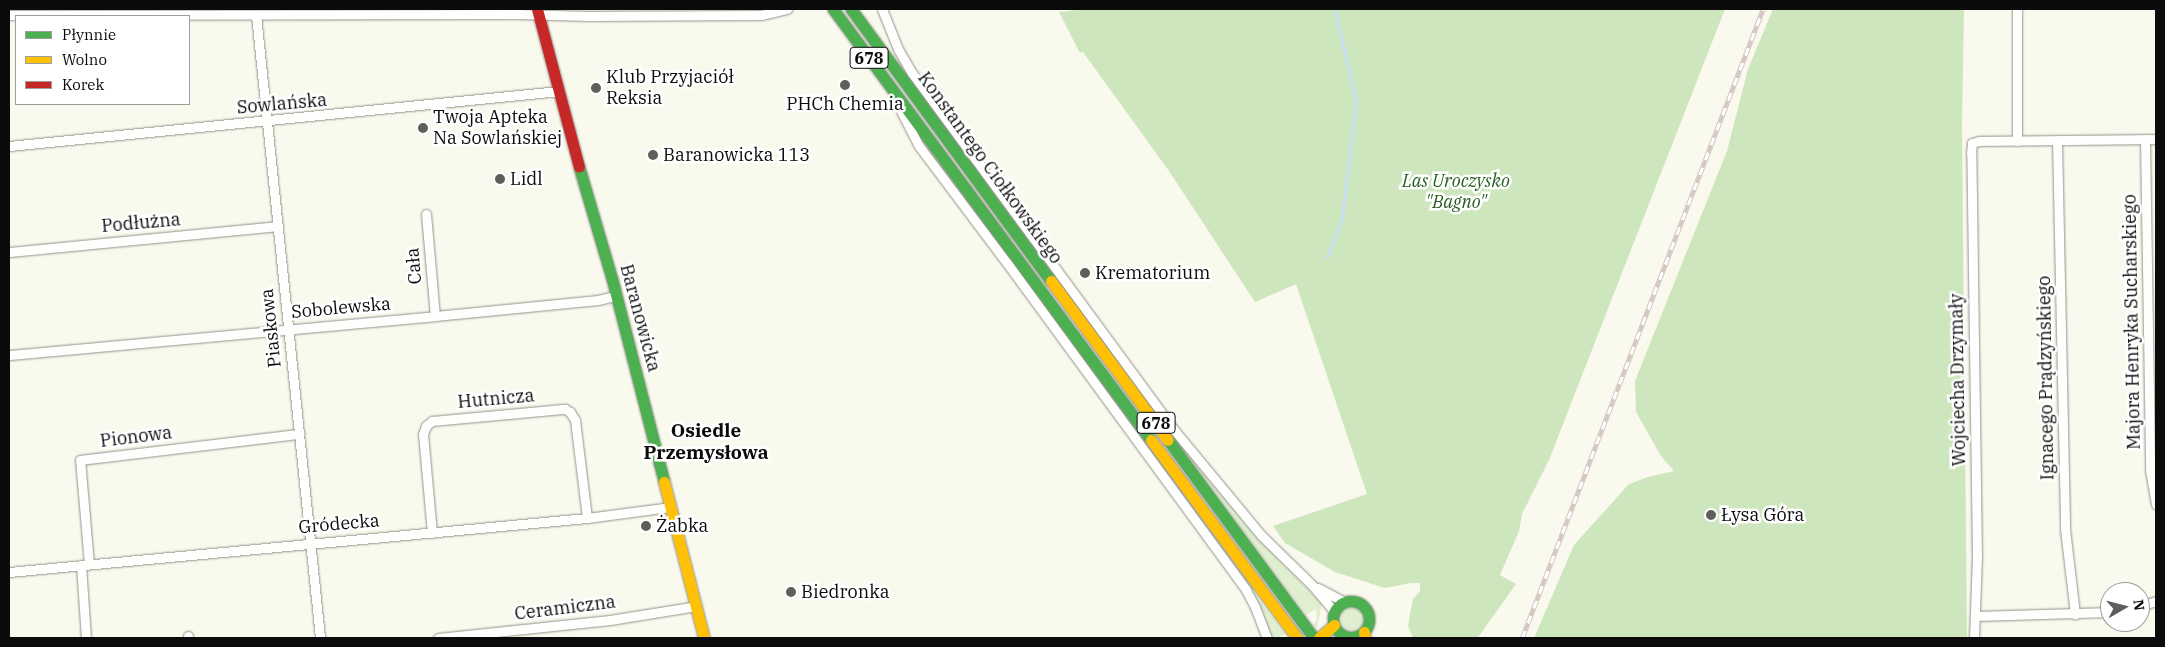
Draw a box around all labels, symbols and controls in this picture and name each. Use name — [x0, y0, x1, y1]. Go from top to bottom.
legend — [15, 15, 190, 105]
text: Płynnie — [62, 25, 116, 44]
road number: 678 — [849, 44, 889, 72]
text: Wolno — [62, 50, 107, 69]
place label: Klub Przyjaciół Reksia — [606, 67, 734, 110]
street label: Konstantego Ciołkowskiego — [913, 68, 1067, 268]
text: Korek — [62, 75, 104, 94]
marker: PHCh Chemia — [839, 79, 851, 91]
marker: Klub Przyjaciół Reksia — [590, 82, 602, 94]
street label: Sowlańska — [236, 89, 328, 119]
place label: PHCh Chemia — [786, 93, 904, 115]
place label: Twoja Apteka Na Sowlańskiej — [433, 107, 562, 150]
marker: Twoja Apteka Na Sowlańskiej — [417, 122, 429, 134]
place label: Baranowicka 113 — [663, 144, 810, 166]
marker: Baranowicka 113 — [647, 149, 659, 161]
place label: Lidl — [510, 168, 543, 190]
park label: Las Uroczysko "Bagno" — [1402, 171, 1510, 213]
marker: Lidl — [494, 173, 506, 185]
street label: Majora Henryka Sucharskiego — [2119, 194, 2145, 450]
street label: Podłużna — [101, 209, 181, 237]
street label: Cała — [402, 247, 426, 285]
street label: Baranowicka — [615, 262, 665, 374]
place label: Krematorium — [1095, 262, 1210, 284]
marker: Krematorium — [1079, 267, 1091, 279]
street label: Ignacego Prądzyńskiego — [2033, 276, 2059, 480]
street label: Piaskowa — [256, 287, 286, 369]
street label: Sobolewska — [290, 293, 392, 323]
street label: Wojciecha Drzymały — [1946, 293, 1970, 467]
street label: Hutnicza — [457, 385, 535, 413]
road number: 678 — [1136, 409, 1176, 436]
district label: Osiedle Przemysłowa — [643, 420, 769, 464]
street label: Pionowa — [99, 422, 173, 452]
place label: Łysa Góra — [1721, 504, 1804, 526]
marker: Łysa Góra — [1705, 509, 1717, 521]
street label: Gródecka — [297, 510, 381, 538]
place label: Żabka — [656, 515, 708, 537]
marker: Żabka — [640, 520, 652, 532]
place label: Biedronka — [801, 581, 889, 603]
north arrow — [2100, 582, 2150, 632]
marker: Biedronka — [785, 586, 797, 598]
street label: Ceramiczna — [513, 591, 617, 625]
text: N — [2129, 598, 2149, 612]

